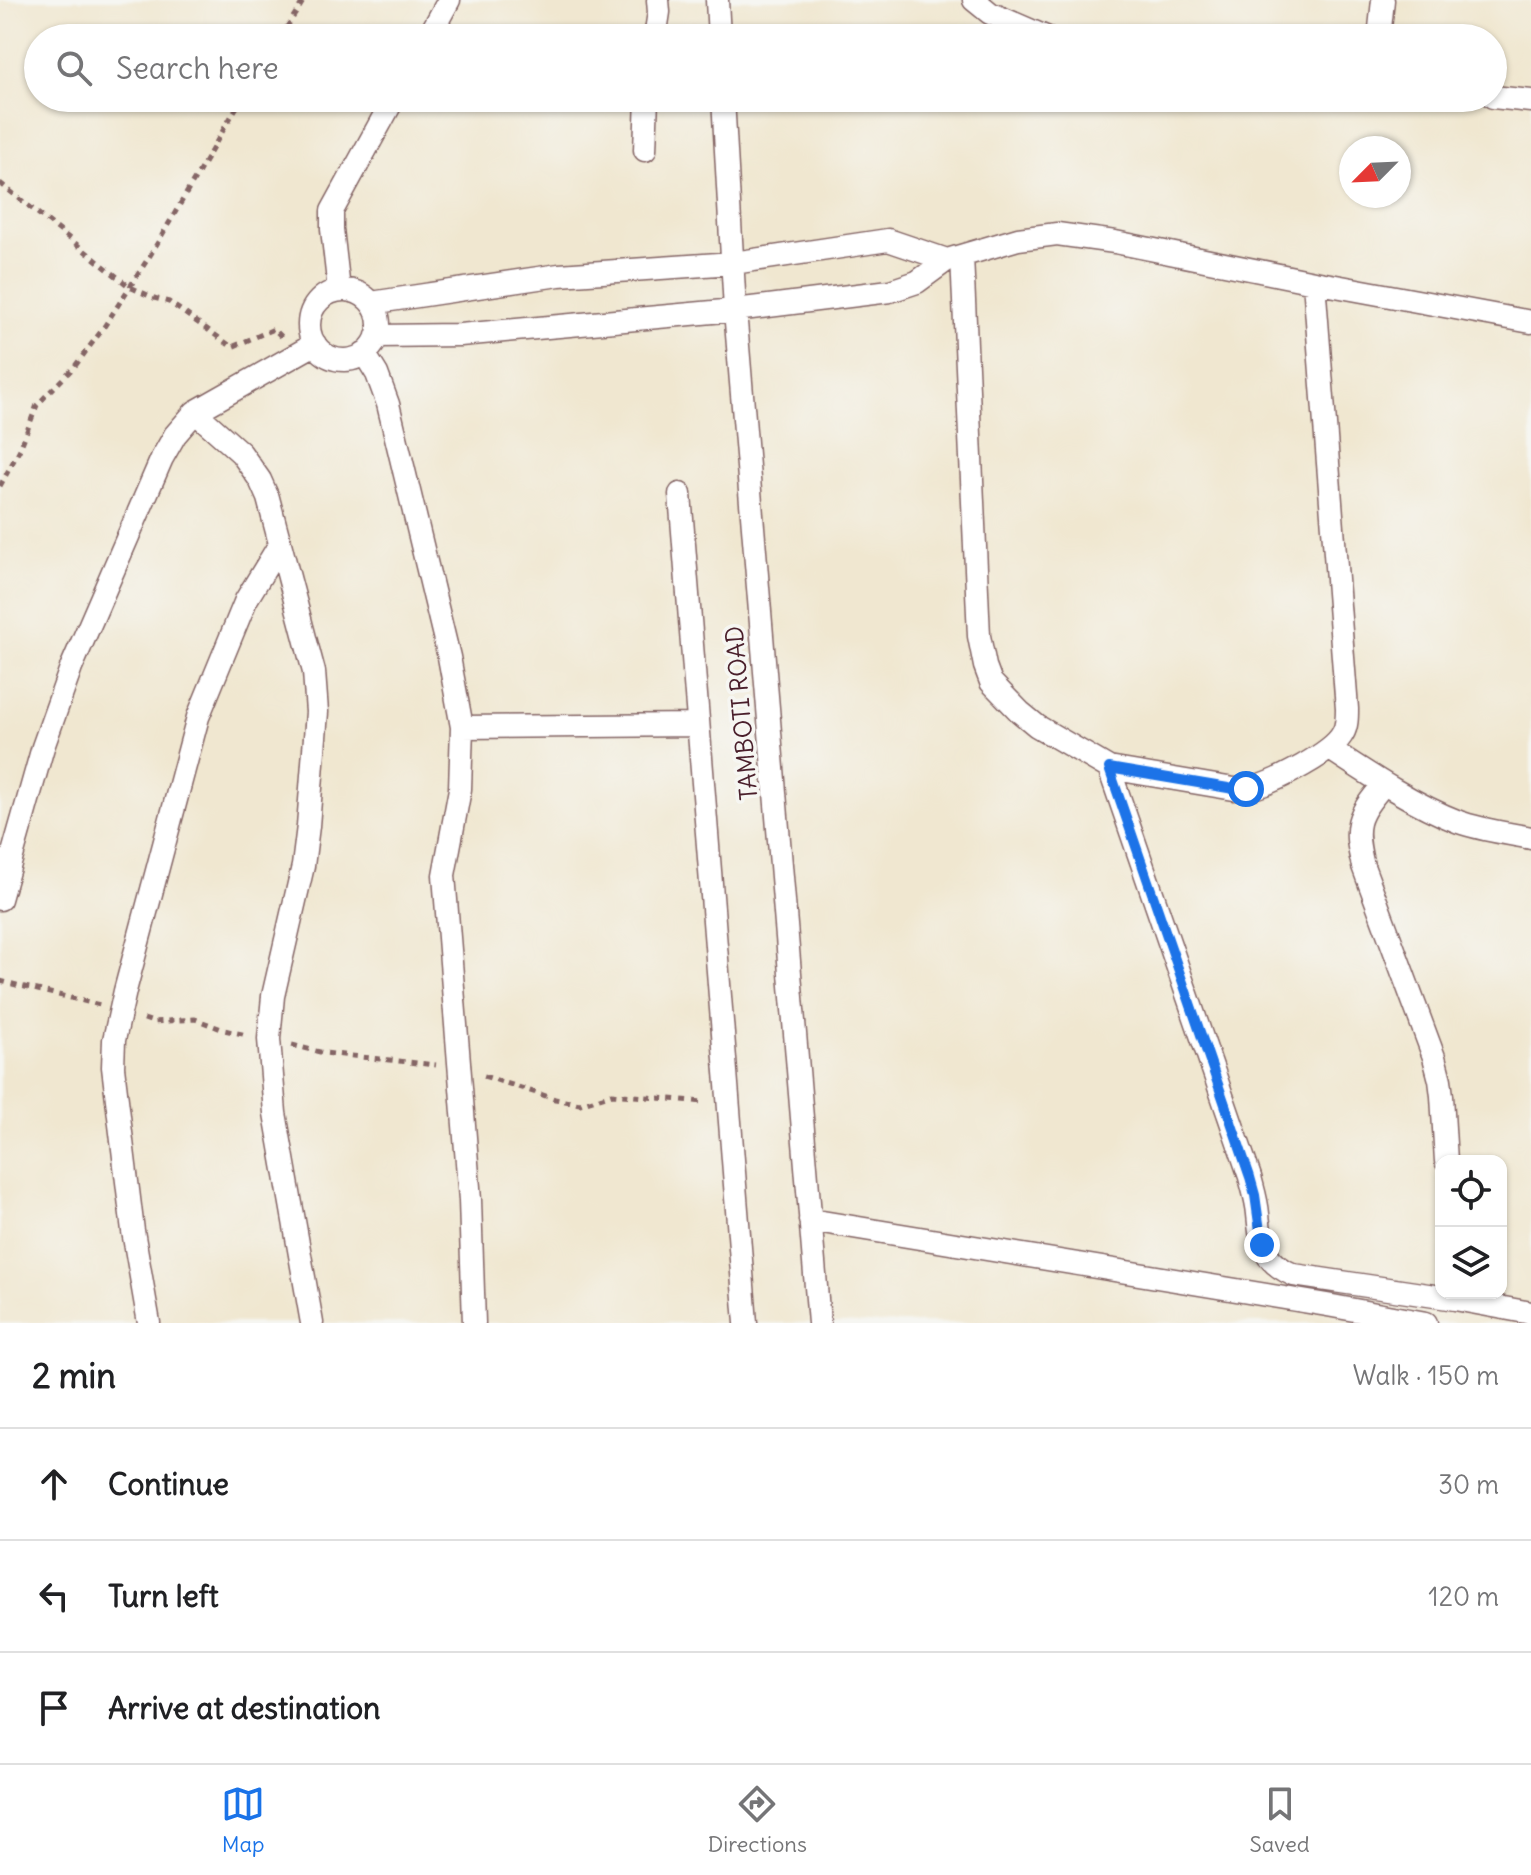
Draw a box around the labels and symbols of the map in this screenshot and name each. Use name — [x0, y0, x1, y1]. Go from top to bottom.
north arrow — [1339, 136, 1411, 208]
street label: TAMBOTI ROAD — [718, 625, 764, 802]
route start — [1228, 771, 1264, 807]
route end — [1244, 1227, 1280, 1263]

